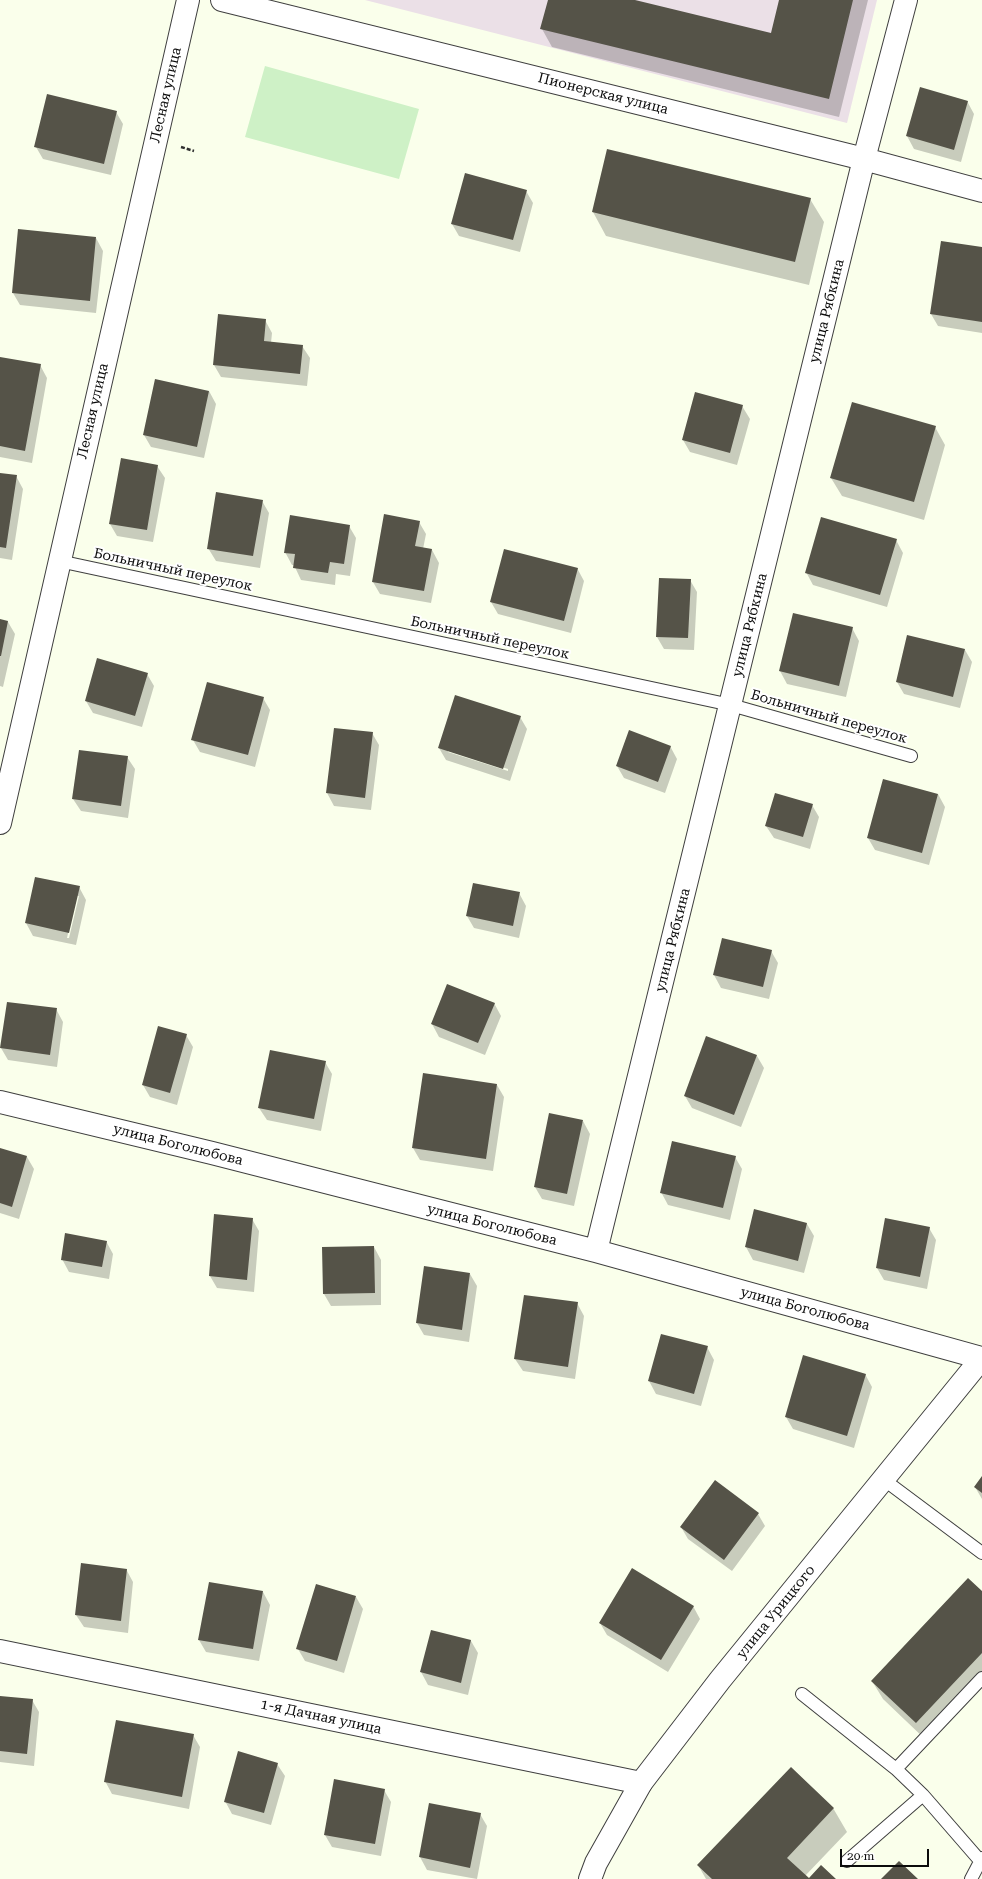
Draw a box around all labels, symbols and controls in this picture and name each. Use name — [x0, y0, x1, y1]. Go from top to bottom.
street label: Лесная улица — [147, 46, 185, 144]
street label: Пионерская улица — [536, 70, 670, 118]
street label: улица Рябкина — [806, 257, 848, 365]
street label: Лесная улица — [74, 362, 112, 460]
street label: Больничный переулок — [92, 545, 254, 595]
street label: улица Рябкина — [729, 571, 771, 679]
street label: Больничный переулок — [409, 613, 571, 663]
street label: Больничный переулок — [749, 687, 909, 747]
street label: улица Рябкина — [652, 886, 694, 994]
street label: улица Боголюбова — [111, 1121, 245, 1169]
street label: улица Боголюбова — [425, 1201, 559, 1249]
street label: улица Боголюбова — [739, 1284, 871, 1334]
street label: улица Урицкого — [733, 1562, 819, 1662]
street label: 1-я Дачная улица — [259, 1696, 383, 1738]
scale bar — [842, 1841, 931, 1867]
text: 20 m — [847, 1849, 874, 1863]

